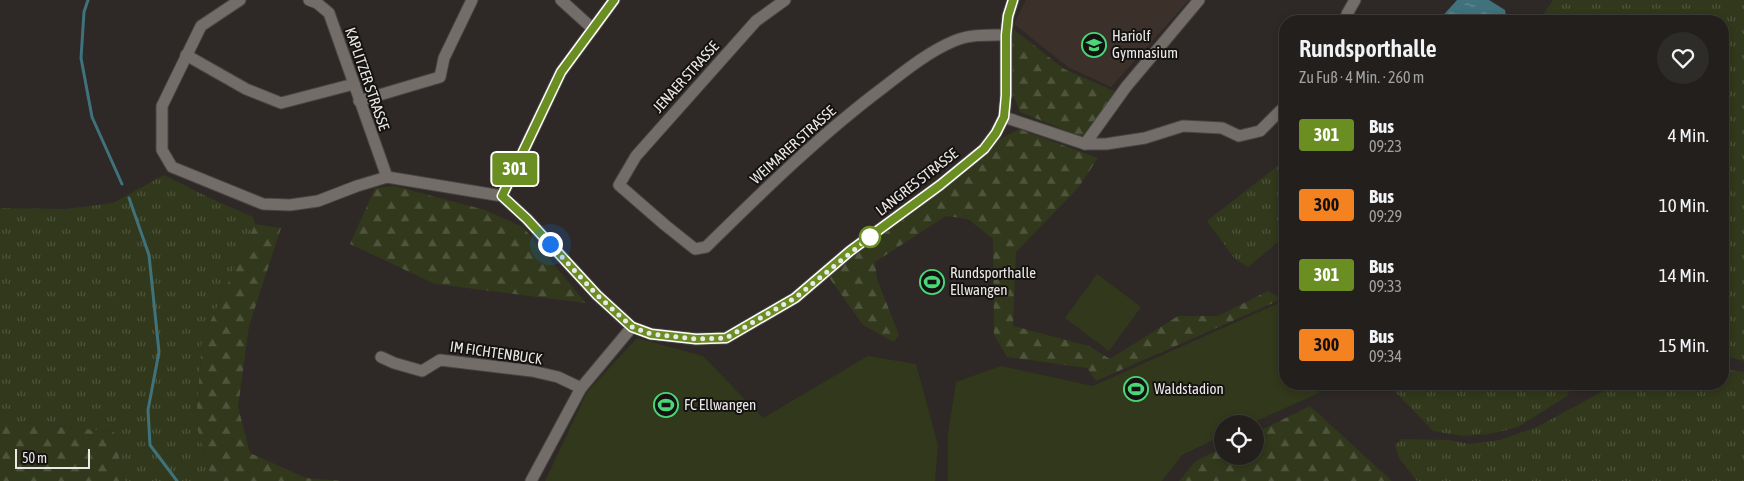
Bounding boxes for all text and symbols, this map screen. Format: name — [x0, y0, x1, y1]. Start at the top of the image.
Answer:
street label: KAPLITZER STRASSE — [342, 25, 393, 133]
place label: Hariolf Gymnasium — [1112, 27, 1178, 61]
school or university icon: Hariolf Gymnasium — [1081, 32, 1107, 58]
button: heart — [1657, 32, 1709, 84]
text: Rundsporthalle — [1299, 35, 1437, 62]
street label: JENAER STRASSE — [649, 37, 722, 116]
text: Zu Fuß · 4 Min. · 260 m — [1299, 68, 1424, 86]
street label: WEIMARER STRASSE — [747, 102, 839, 187]
text: Bus — [1369, 115, 1394, 137]
text: 301 — [1314, 124, 1339, 145]
text: 4 Min. — [1668, 124, 1709, 146]
text: 09:23 — [1369, 137, 1402, 155]
street label: LANGRES STRASSE — [872, 144, 961, 219]
line badge: 301 — [486, 153, 544, 185]
text: 301 — [502, 158, 528, 179]
text: Bus — [1369, 185, 1394, 207]
text: 300 — [1314, 194, 1339, 215]
text: 10 Min. — [1659, 194, 1709, 216]
text: 09:29 — [1369, 207, 1402, 225]
unlabelled marker — [859, 226, 881, 248]
your location — [538, 232, 563, 257]
text: Bus — [1369, 255, 1394, 277]
place label: Rundsporthalle Ellwangen — [950, 264, 1036, 298]
text: 301 — [1314, 264, 1339, 285]
text: 14 Min. — [1659, 264, 1709, 286]
sports icon: Rundsporthalle Ellwangen — [919, 269, 945, 295]
text: 09:33 — [1369, 277, 1402, 295]
text: Bus — [1369, 325, 1394, 347]
text: 300 — [1314, 334, 1339, 355]
text: 15 Min. — [1659, 334, 1709, 356]
street label: IM FICHTENBUCK — [449, 338, 544, 367]
text: 09:34 — [1369, 347, 1402, 365]
sports icon: Waldstadion — [1123, 376, 1149, 402]
place label: Waldstadion — [1154, 380, 1224, 397]
sports icon: FC Ellwangen — [653, 392, 679, 418]
place label: FC Ellwangen — [684, 396, 756, 413]
map controls — [1214, 415, 1264, 465]
button: locate — [1214, 415, 1264, 465]
scale bar — [15, 446, 90, 469]
text: 50 m — [22, 450, 47, 466]

